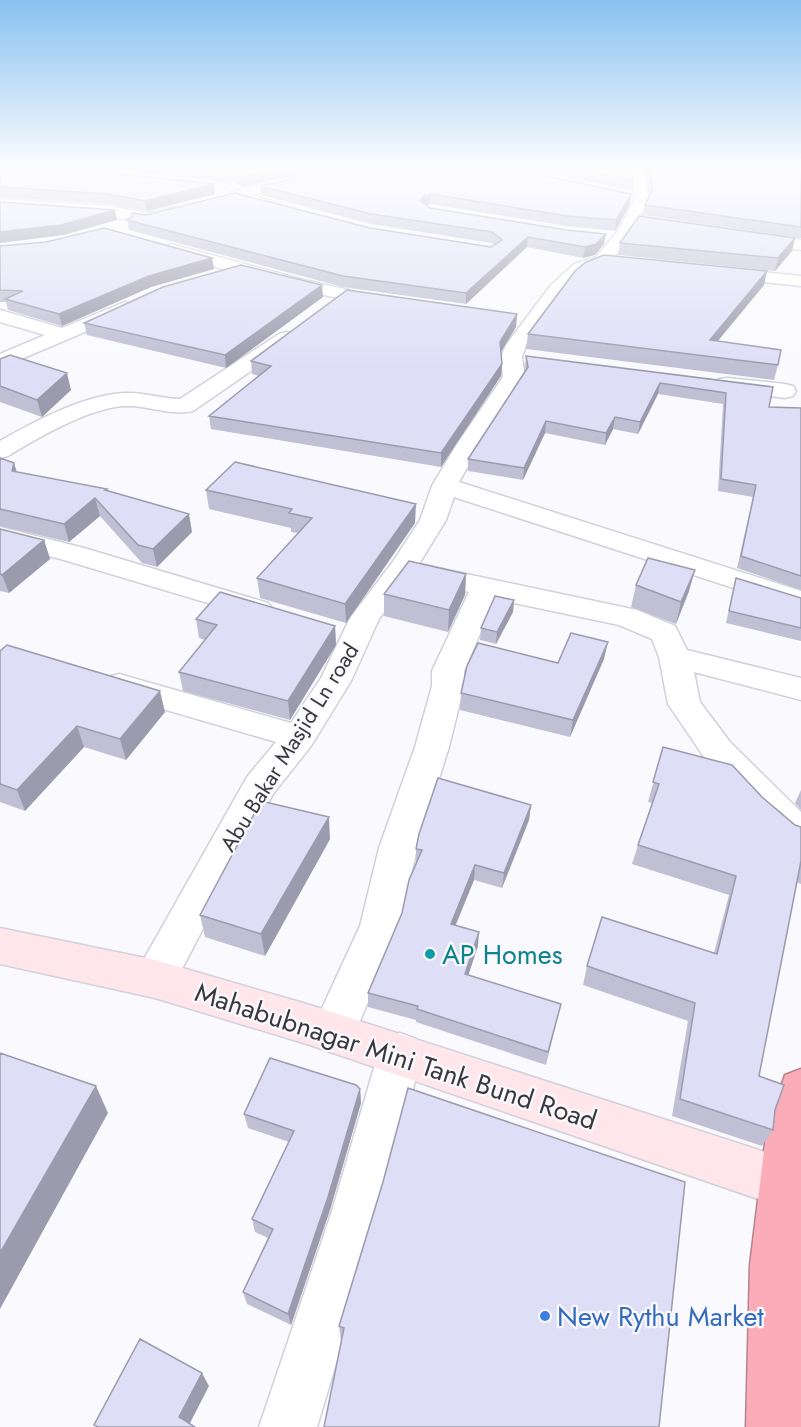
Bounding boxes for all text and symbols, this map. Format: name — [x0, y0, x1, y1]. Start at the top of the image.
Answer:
street label: Abu Bakar Masjid Ln road — [212, 637, 366, 857]
place label: AP Homes — [442, 935, 563, 974]
marker: AP Homes — [423, 947, 437, 961]
street label: Mahabubnagar Mini Tank Bund Road — [190, 973, 602, 1139]
place label: New Rythu Market — [557, 1297, 764, 1336]
marker: New Rythu Market — [538, 1309, 552, 1323]

